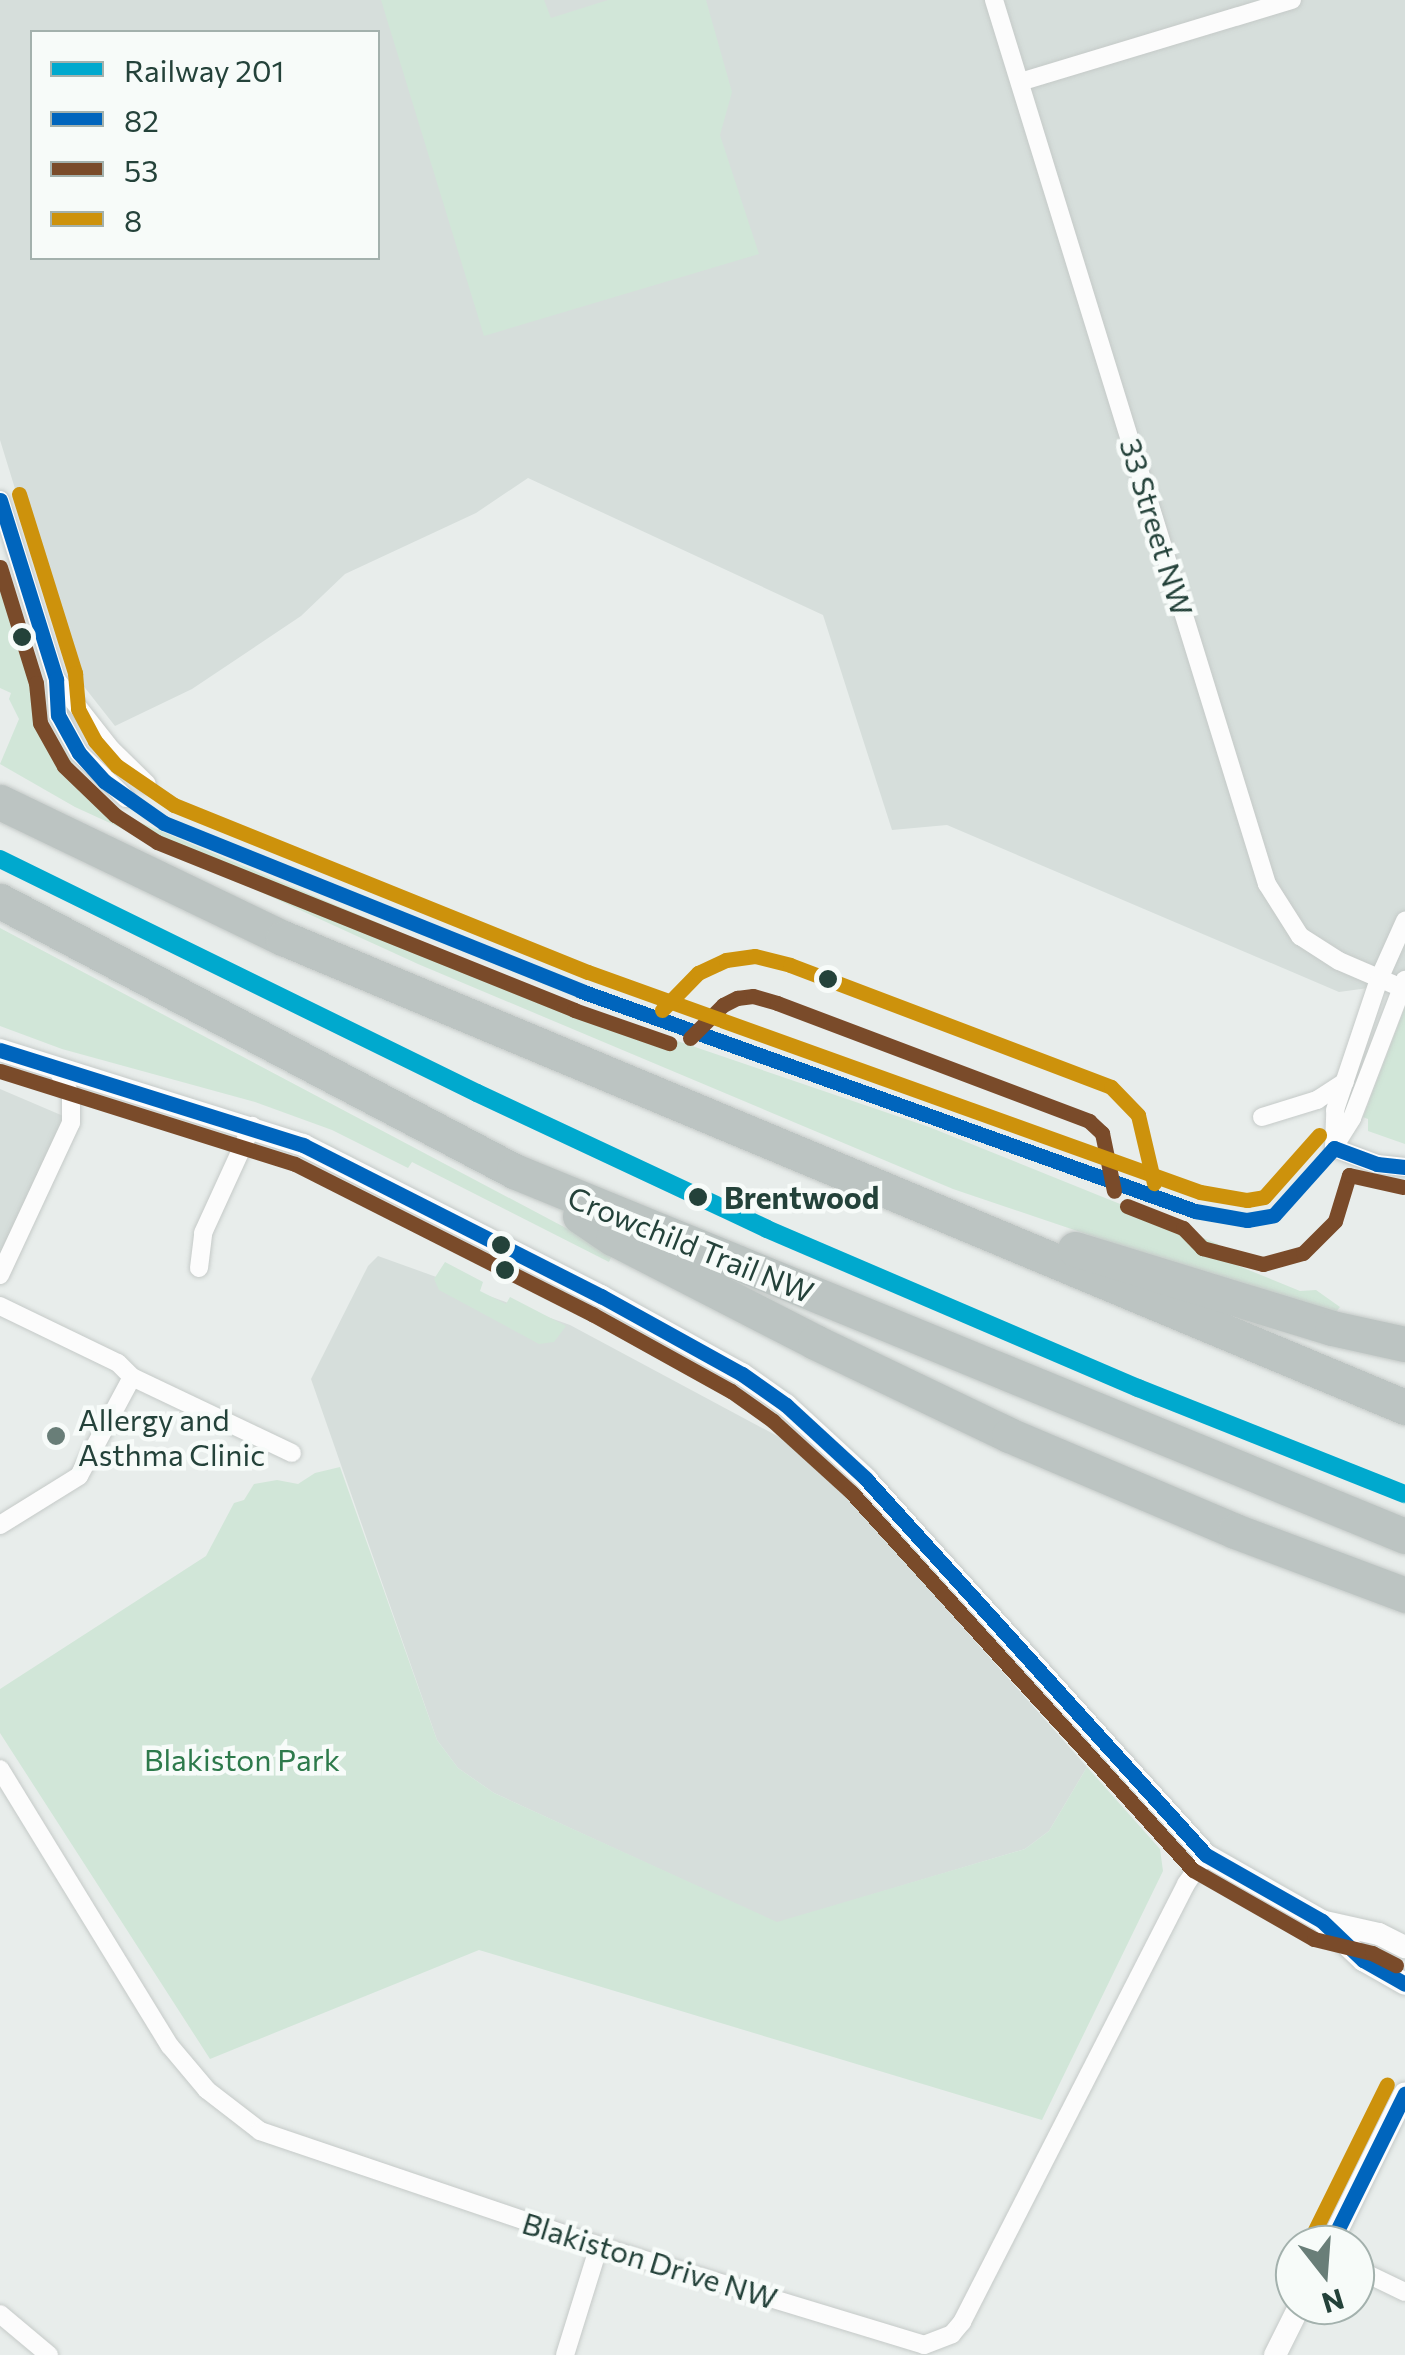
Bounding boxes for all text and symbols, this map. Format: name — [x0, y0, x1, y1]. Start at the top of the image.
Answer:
legend — [30, 30, 380, 260]
text: Railway 201 — [124, 51, 284, 88]
text: 82 — [124, 101, 159, 138]
text: 53 — [124, 151, 158, 188]
text: 8 — [124, 201, 142, 238]
street label: 33 Street NW — [1113, 434, 1201, 620]
unlabelled marker — [12, 627, 32, 647]
unlabelled marker — [818, 969, 838, 989]
street label: Crowchild Trail NW — [563, 1178, 819, 1310]
place label: Brentwood — [724, 1179, 879, 1215]
marker: Brentwood — [681, 1180, 715, 1214]
unlabelled marker — [491, 1235, 511, 1255]
unlabelled marker — [495, 1260, 515, 1280]
place label: Allergy and Asthma Clinic — [78, 1401, 265, 1472]
marker: Allergy and Asthma Clinic — [43, 1423, 69, 1449]
park label: Blakiston Park — [144, 1741, 340, 1777]
street label: Blakiston Drive NW — [518, 2204, 782, 2316]
north arrow — [1275, 2225, 1375, 2325]
text: N — [1318, 2282, 1348, 2321]

